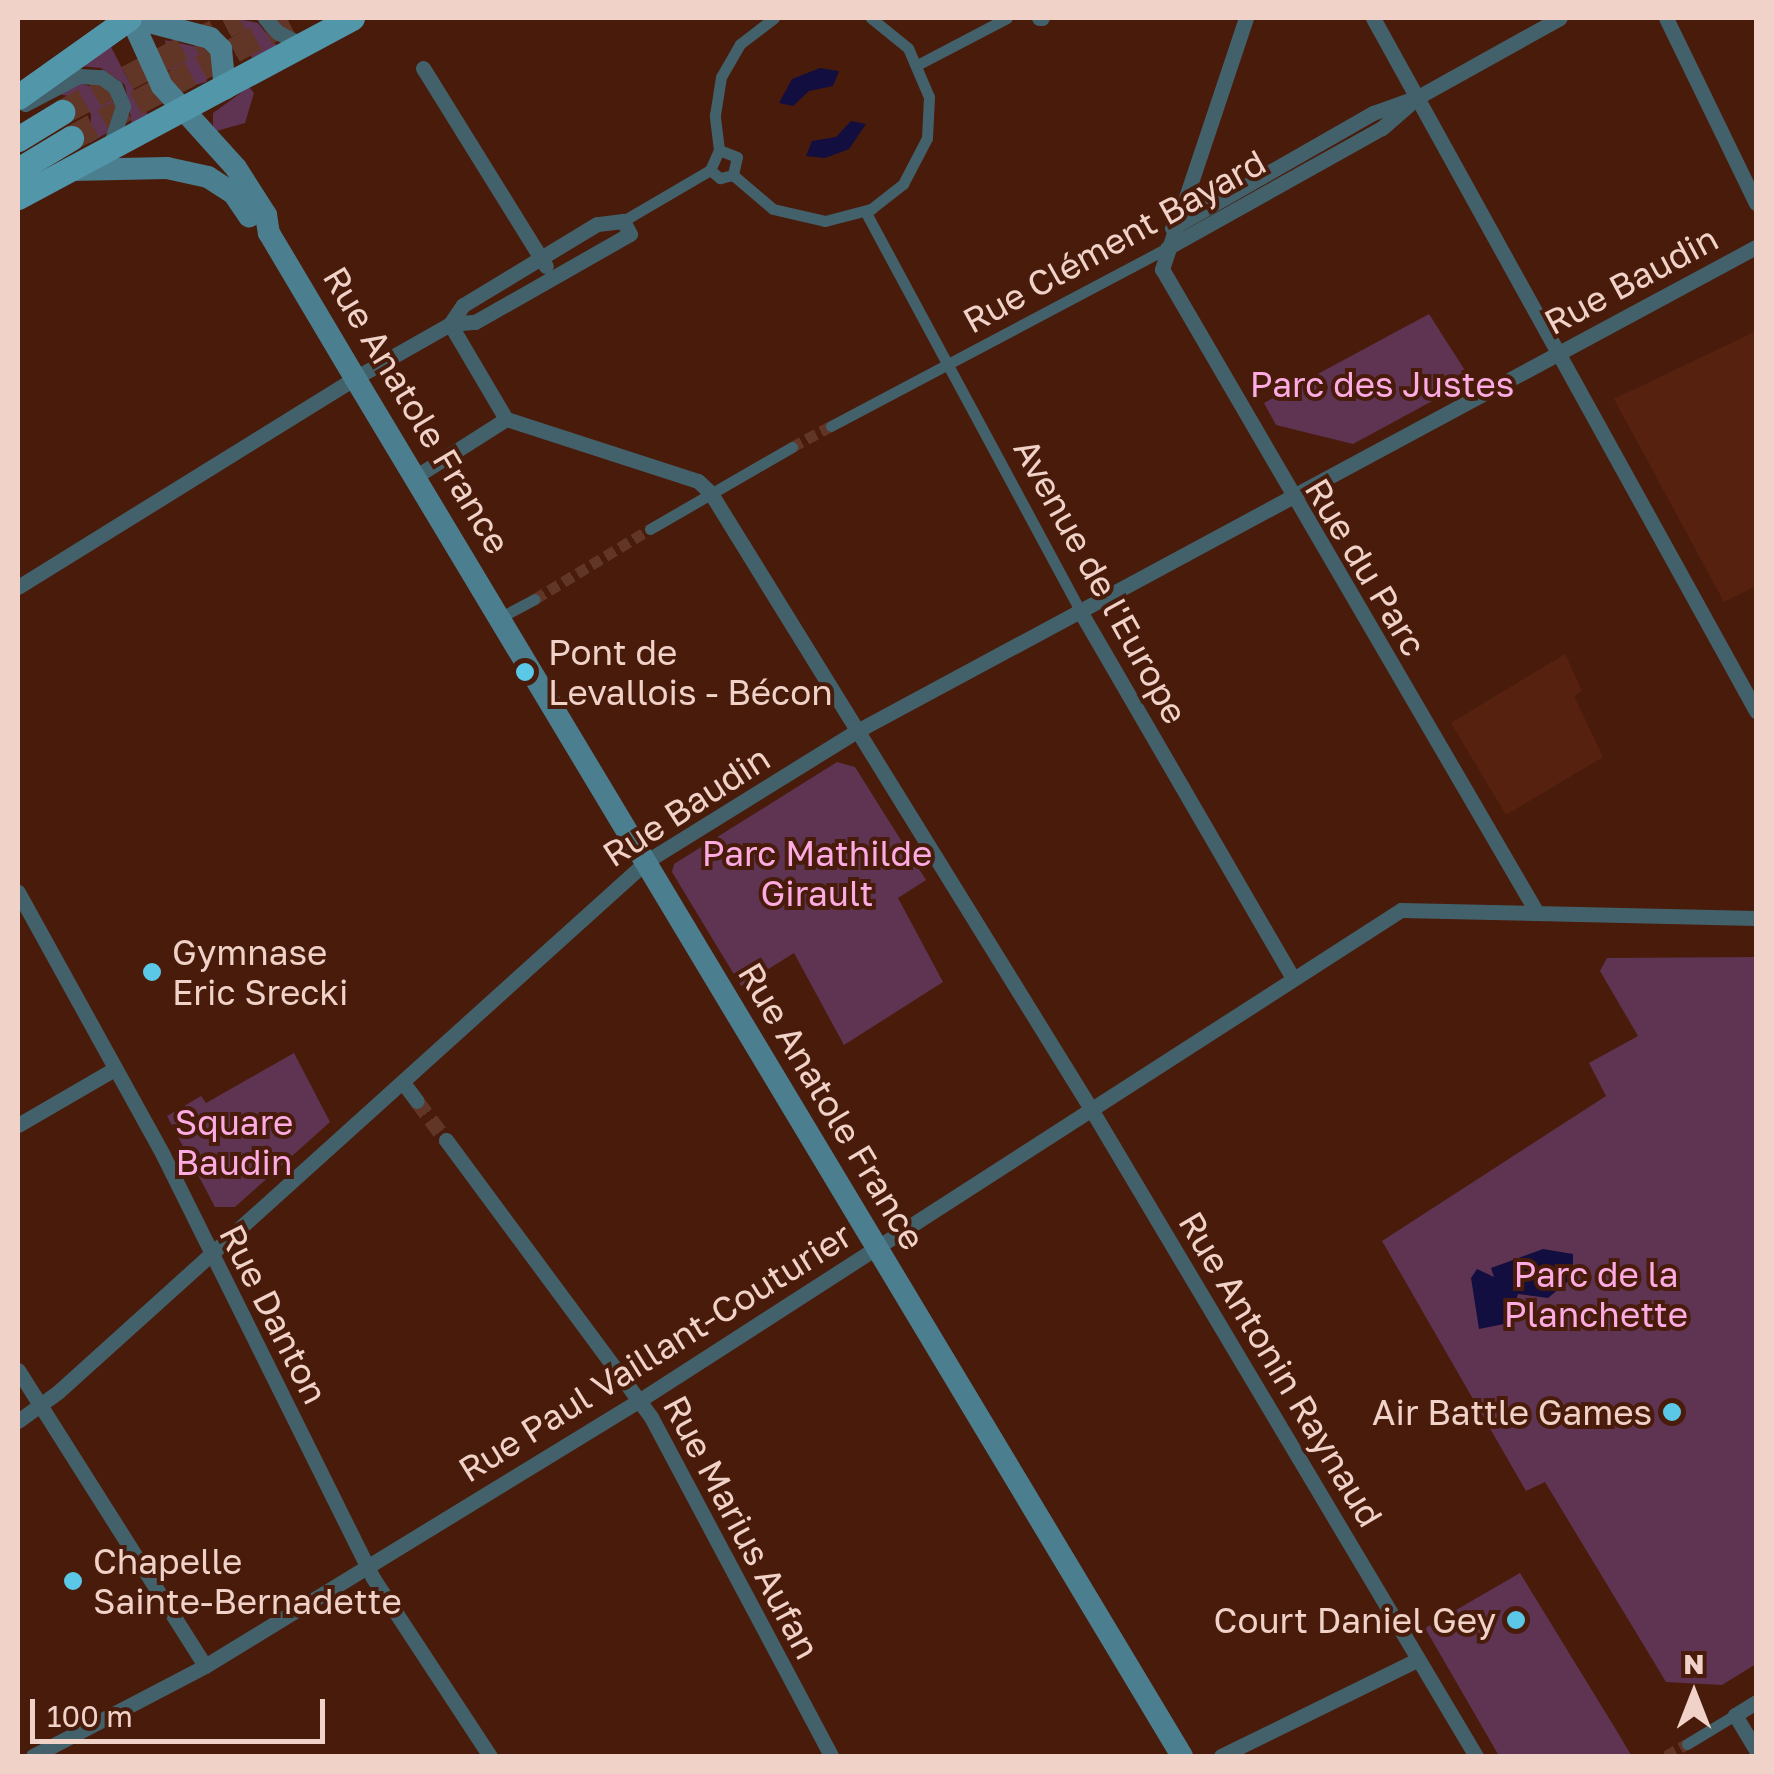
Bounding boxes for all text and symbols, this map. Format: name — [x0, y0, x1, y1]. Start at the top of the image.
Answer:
street label: Rue Clément Bayard — [956, 140, 1272, 342]
street label: Rue Baudin — [1537, 217, 1725, 343]
street label: Rue Anatole France — [315, 259, 519, 561]
park label: Parc des Justes — [1250, 363, 1514, 405]
street label: Avenue de l'Europe — [1005, 431, 1197, 731]
street label: Rue du Parc — [1297, 471, 1435, 663]
place label: Pont de Levallois - Bécon — [548, 631, 833, 713]
marker: Pont de Levallois - Bécon — [512, 659, 538, 685]
street label: Rue Baudin — [595, 737, 777, 875]
park label: Parc Mathilde Girault — [702, 832, 932, 914]
place label: Gymnase Eric Srecki — [172, 931, 348, 1013]
street label: Rue Anatole France — [730, 955, 934, 1257]
marker: Gymnase Eric Srecki — [141, 961, 163, 983]
park label: Square Baudin — [175, 1101, 293, 1183]
street label: Rue Antonin Raynaud — [1170, 1204, 1392, 1534]
street label: Rue Paul Vaillant-Couturier — [451, 1214, 859, 1490]
street label: Rue Danton — [211, 1217, 337, 1411]
park label: Parc de la Planchette — [1504, 1253, 1688, 1335]
street label: Rue Marius Aufan — [655, 1388, 829, 1666]
place label: Air Battle Games — [1372, 1391, 1652, 1433]
marker: Air Battle Games — [1661, 1401, 1683, 1423]
place label: Chapelle Sainte-Bernadette — [93, 1540, 402, 1622]
marker: Chapelle Sainte-Bernadette — [62, 1570, 84, 1592]
place label: Court Daniel Gey — [1214, 1599, 1496, 1641]
marker: Court Daniel Gey — [1505, 1609, 1527, 1631]
north arrow — [1644, 1644, 1744, 1744]
text: N — [1683, 1647, 1705, 1680]
scale bar — [35, 1679, 330, 1741]
text: 100 m — [47, 1698, 133, 1734]

